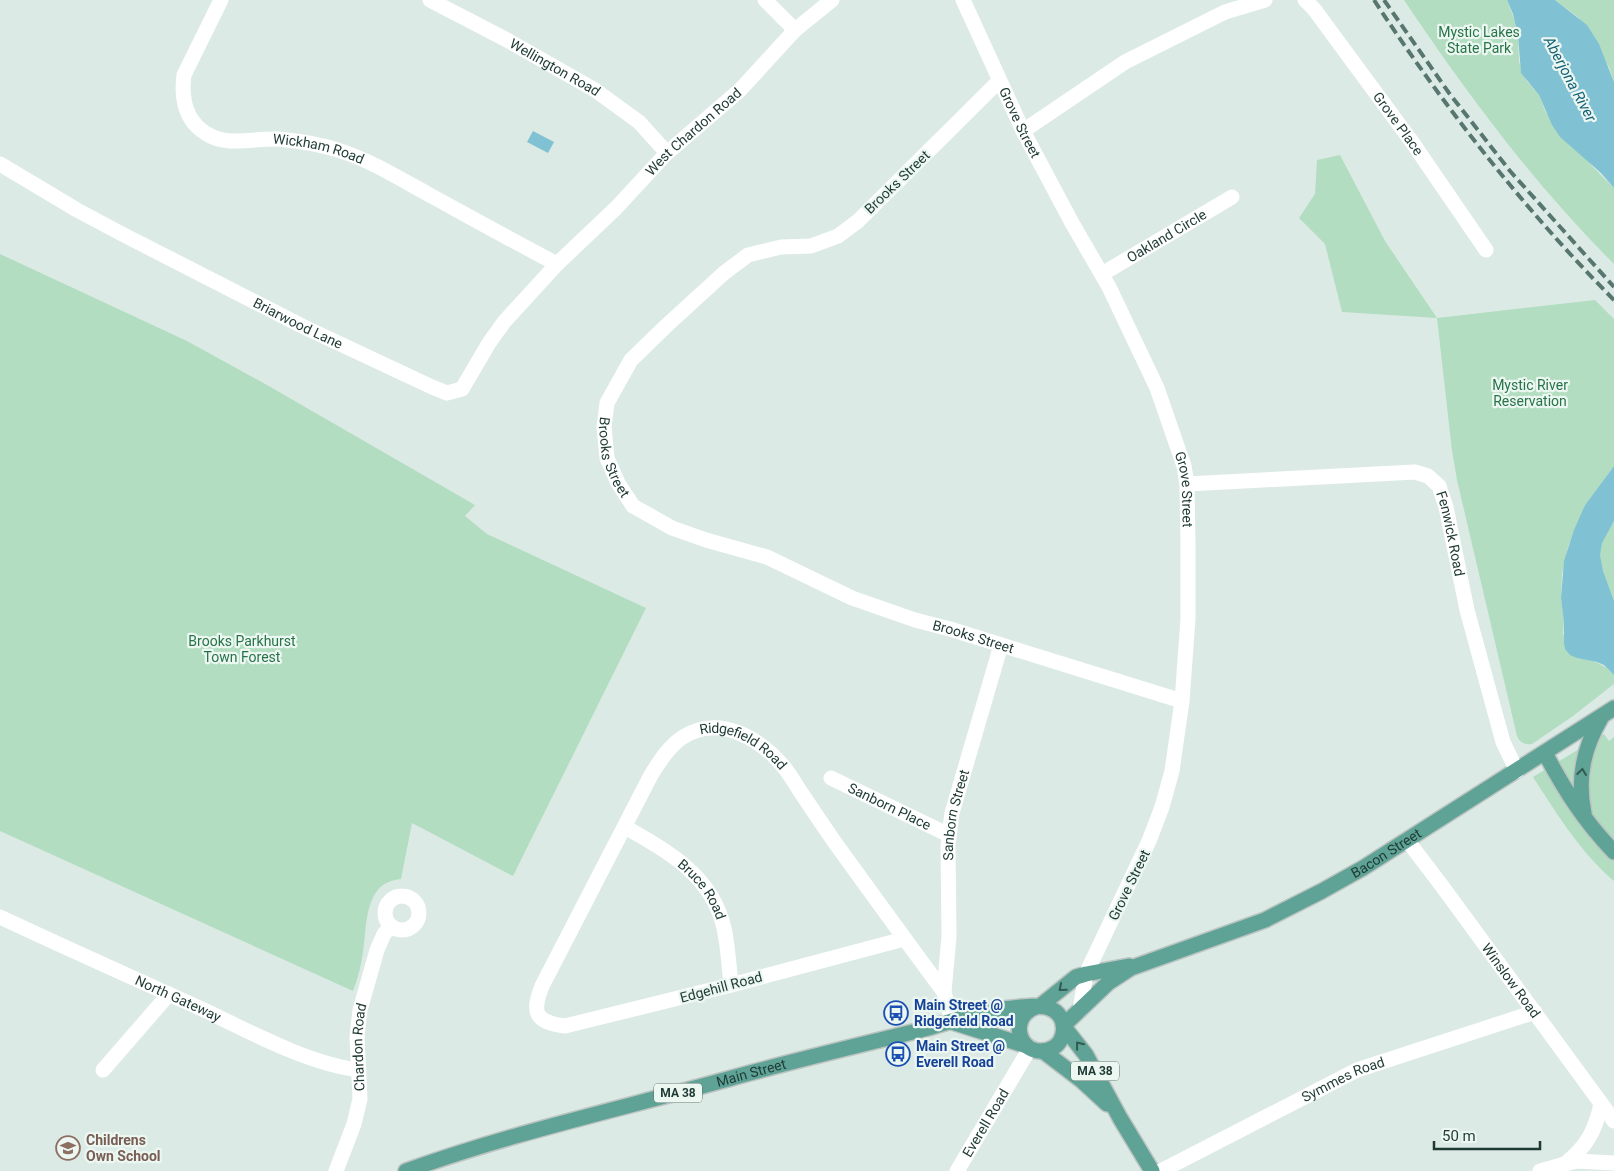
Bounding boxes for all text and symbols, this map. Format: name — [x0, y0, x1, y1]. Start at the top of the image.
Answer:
park label: Mystic Lakes State Park — [1438, 24, 1520, 56]
water label: Aberjona River — [1540, 32, 1600, 126]
street label: Wellington Road — [507, 35, 603, 99]
street label: West Chardon Road — [642, 85, 745, 179]
street label: Grove Street — [996, 85, 1044, 161]
street label: Grove Place — [1370, 89, 1427, 158]
street label: Wickham Road — [272, 131, 367, 167]
street label: Brooks Street — [861, 147, 933, 217]
street label: Oakland Circle — [1124, 206, 1209, 266]
street label: Briarwood Lane — [251, 294, 345, 352]
park label: Mystic River Reservation — [1492, 377, 1568, 409]
street label: Brooks Street — [596, 416, 633, 501]
street label: Grove Street — [1172, 449, 1196, 528]
street label: Fenwick Road — [1433, 489, 1468, 578]
street label: Brooks Street — [931, 617, 1016, 656]
park label: Brooks Parkhurst Town Forest — [188, 633, 296, 665]
street label: Ridgefield Road — [698, 720, 790, 773]
street label: Sanborn Street — [940, 767, 972, 861]
one-way arrow — [1576, 767, 1587, 775]
street label: Sanborn Place — [845, 779, 934, 833]
street label: Bacon Street — [1348, 825, 1424, 881]
street label: Grove Street — [1105, 847, 1153, 923]
street label: Bruce Road — [675, 856, 729, 921]
street label: Winslow Road — [1479, 940, 1544, 1021]
street label: Edgehill Road — [678, 968, 764, 1006]
street label: North Gateway — [133, 972, 224, 1025]
one-way arrow — [1058, 982, 1067, 991]
place label: Main Street @ Ridgefield Road — [914, 997, 1014, 1029]
bus stop icon: Main Street @ Ridgefield Road — [883, 1000, 909, 1026]
street label: Chardon Road — [349, 1001, 370, 1092]
place label: Main Street @ Everell Road — [916, 1038, 1005, 1070]
bus stop icon: Main Street @ Everell Road — [885, 1041, 911, 1067]
one-way arrow — [1076, 1041, 1085, 1051]
street label: Symmes Road — [1299, 1054, 1386, 1105]
street label: Main Street — [715, 1056, 788, 1090]
road number: MA 38 — [1071, 1062, 1119, 1080]
road number: MA 38 — [654, 1084, 702, 1102]
street label: Everell Road — [959, 1086, 1012, 1160]
scale bar — [1434, 1118, 1540, 1150]
text: 50 m — [1442, 1127, 1476, 1145]
place label: Childrens Own School — [86, 1132, 161, 1164]
school or university icon: Childrens Own School — [55, 1135, 81, 1161]

